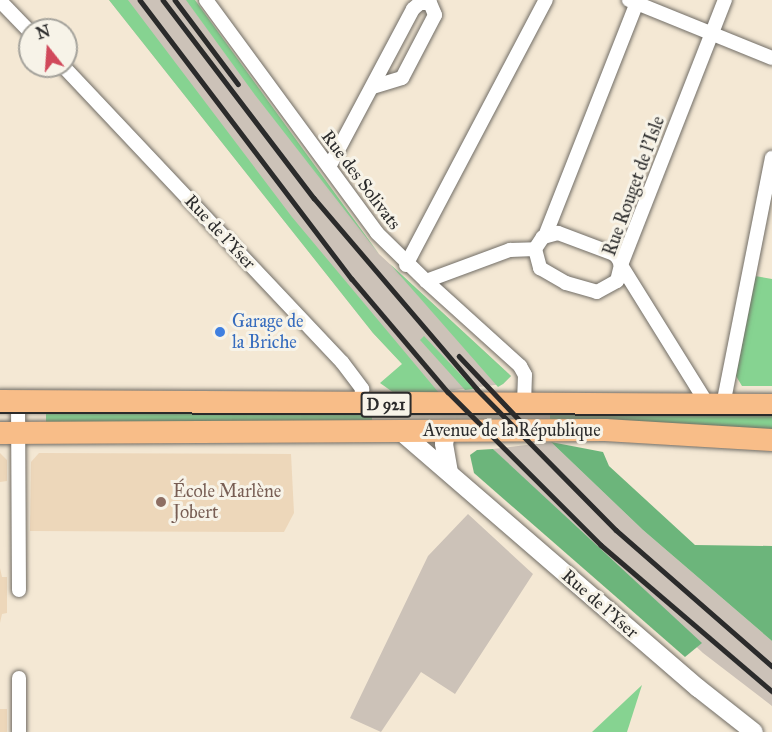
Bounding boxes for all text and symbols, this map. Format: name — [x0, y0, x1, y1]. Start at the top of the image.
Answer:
north arrow — [18, 18, 78, 78]
text: N — [34, 21, 52, 43]
street label: Rue Rouget de l'Isle — [599, 113, 669, 259]
street label: Rue des Solivats — [317, 126, 405, 234]
street label: Rue de l'Yser — [180, 190, 260, 274]
place label: Garage de la Briche — [232, 311, 303, 354]
marker: Garage de la Briche — [213, 325, 227, 339]
road number: D 921 — [360, 392, 412, 418]
street label: Avenue de la République — [423, 419, 601, 441]
place label: École Marlène Jobert — [173, 481, 281, 524]
marker: École Marlène Jobert — [154, 495, 168, 509]
street label: Rue de l'Yser — [557, 565, 643, 643]

